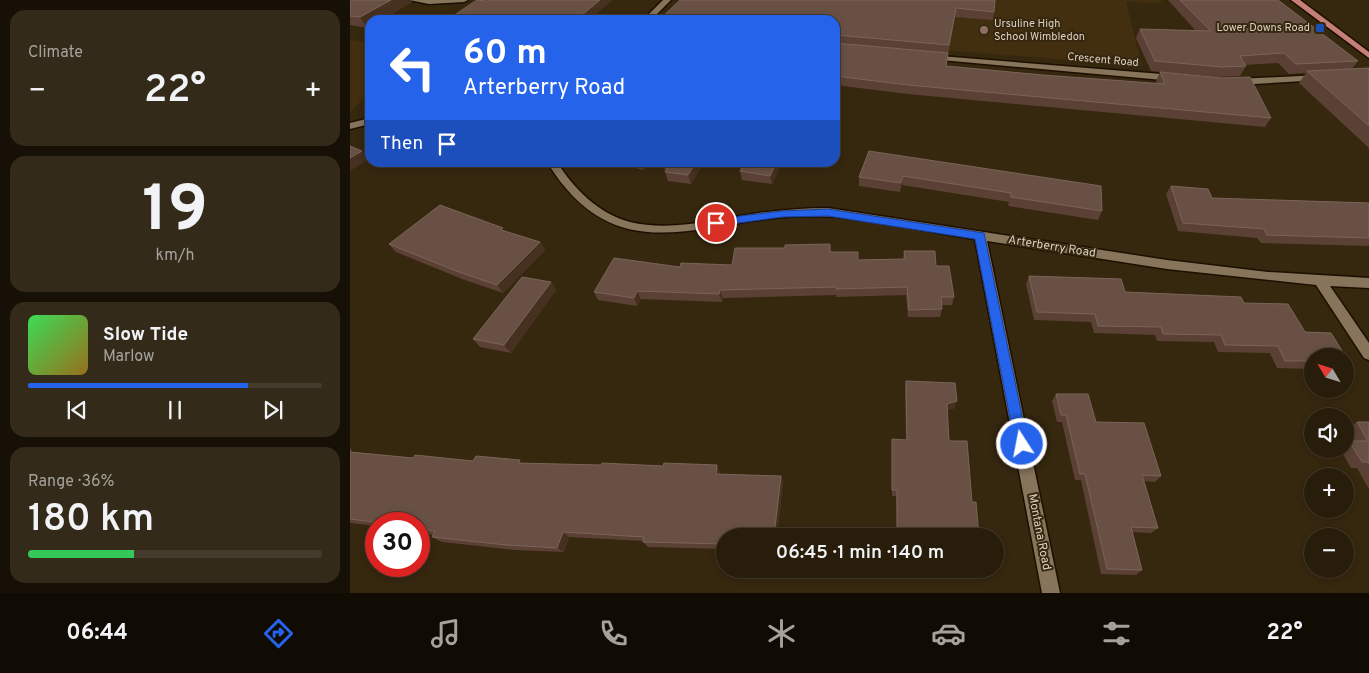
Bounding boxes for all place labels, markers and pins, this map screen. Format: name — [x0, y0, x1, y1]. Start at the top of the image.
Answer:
place label: Ursuline High School Wimbledon — [994, 17, 1085, 44]
place label: Lower Downs Road — [1216, 21, 1310, 35]
marker: Lower Downs Road — [1314, 22, 1326, 34]
marker: Ursuline High School Wimbledon — [978, 24, 990, 36]
pin — [695, 202, 737, 244]

